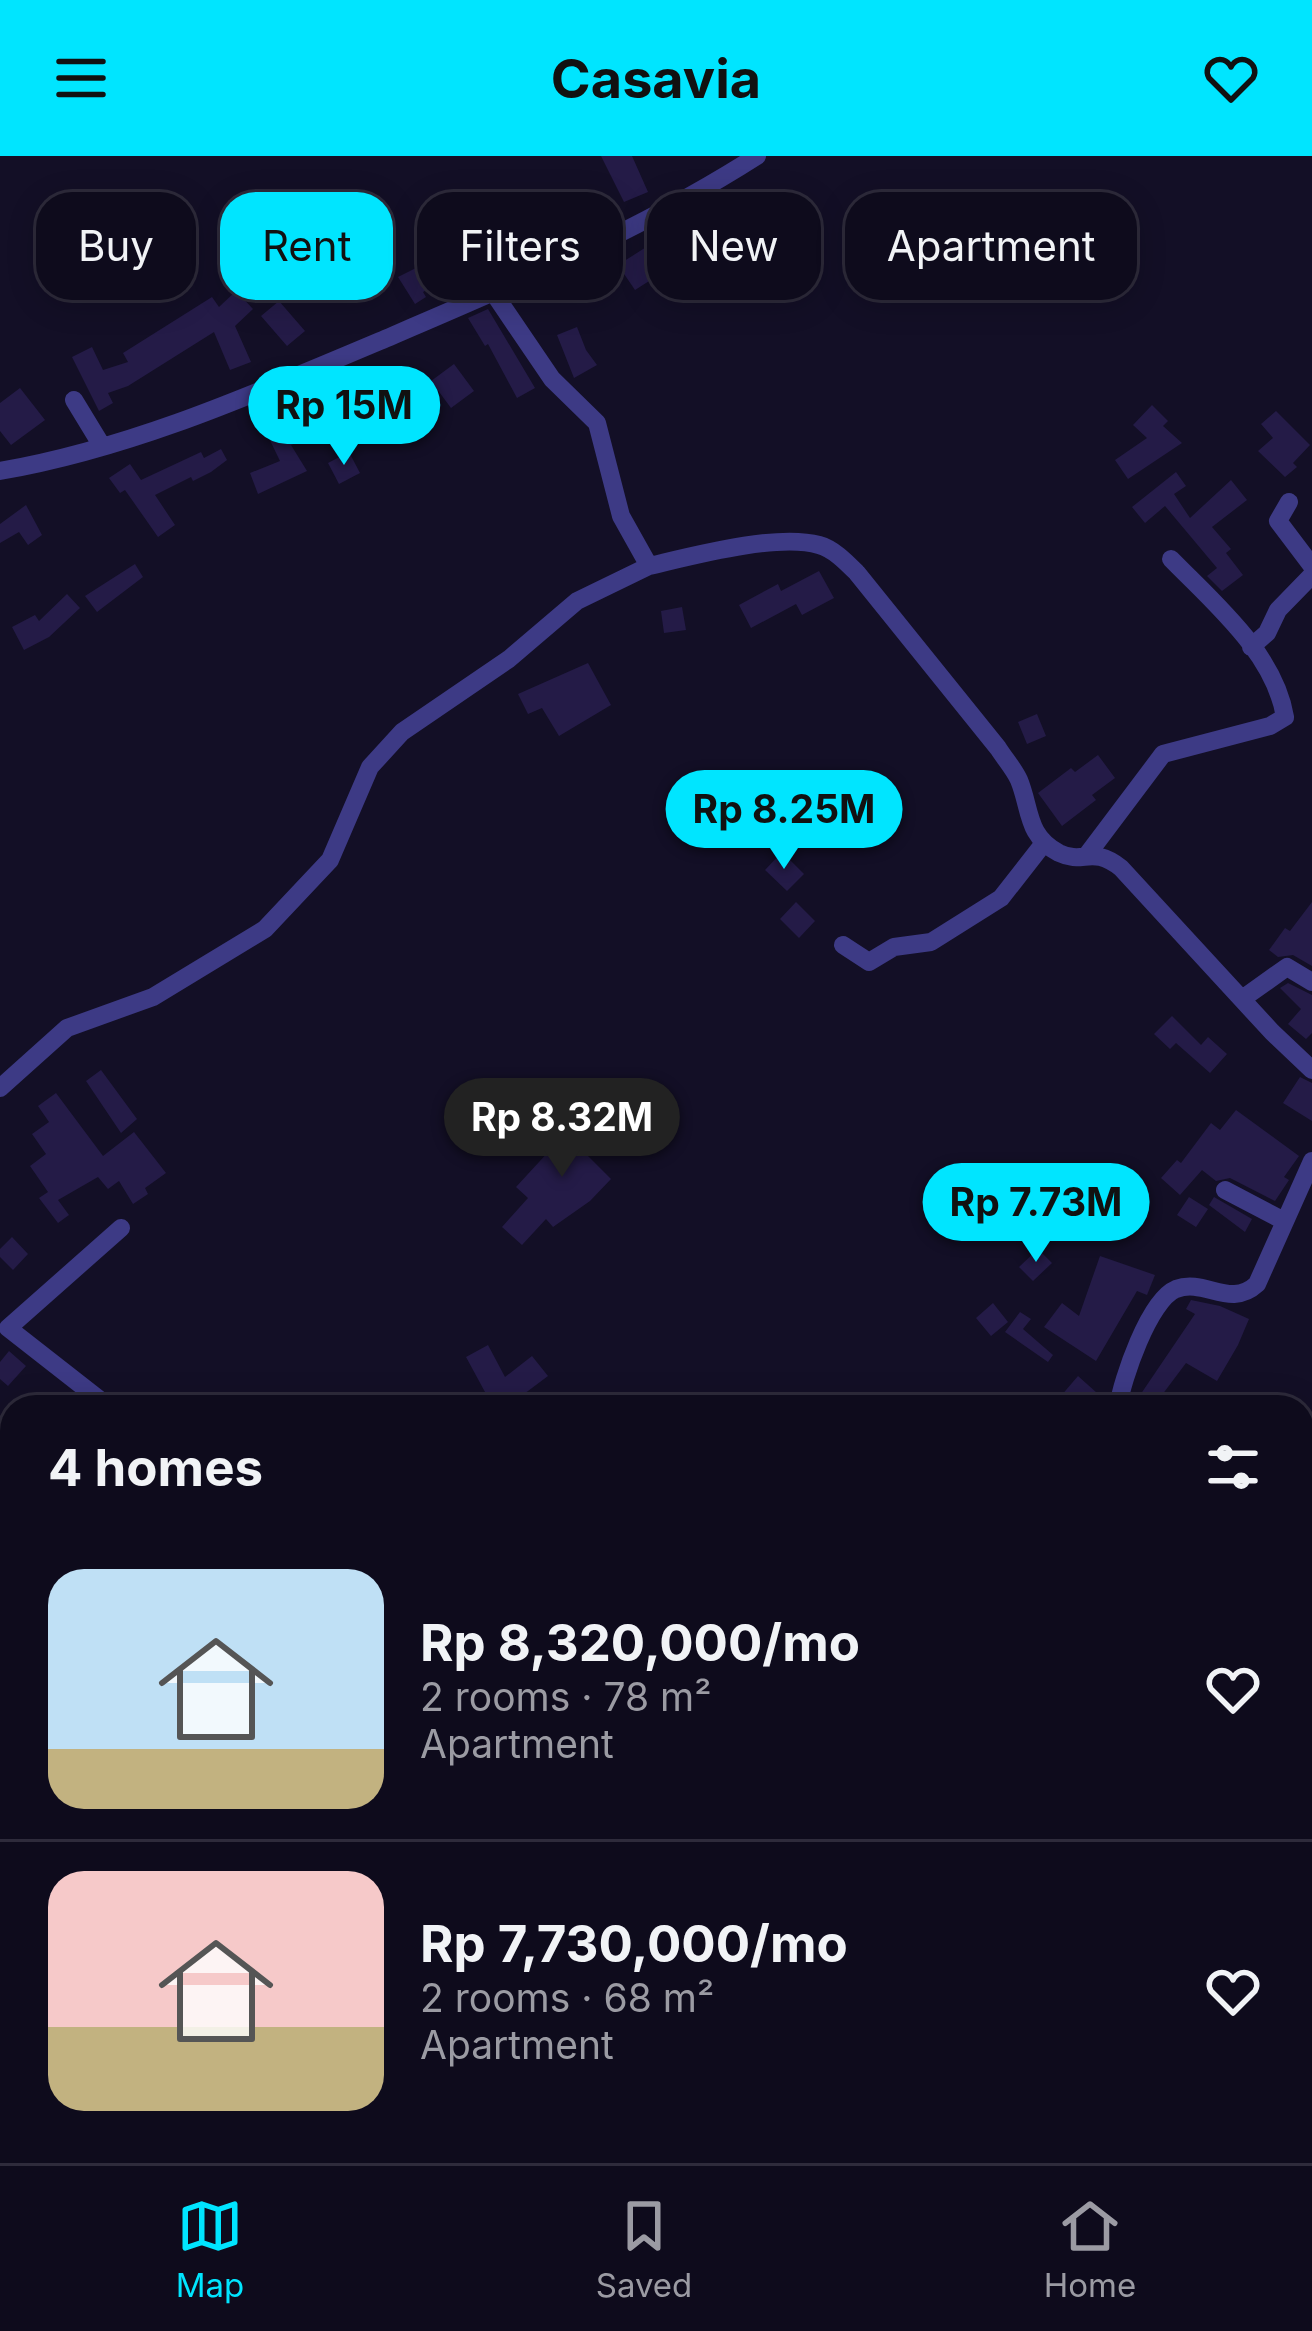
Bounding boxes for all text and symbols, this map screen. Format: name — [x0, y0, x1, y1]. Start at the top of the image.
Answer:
icon: menu — [48, 45, 114, 111]
icon: heart — [1198, 45, 1264, 111]
text: Casavia — [551, 46, 761, 111]
chip: Buy — [36, 192, 196, 300]
chip: Rent — [220, 192, 393, 300]
chip: Filters — [417, 192, 623, 300]
chip: New — [647, 192, 821, 300]
chip: Apartment — [845, 192, 1137, 300]
pin: Rp 15M — [246, 366, 442, 468]
text: Rp 15M — [275, 381, 413, 428]
pin: Rp 8.25M — [660, 770, 908, 872]
text: Rp 8.25M — [693, 785, 875, 832]
pin: Rp 8.32M — [438, 1078, 686, 1180]
text: Rp 8.32M — [471, 1093, 653, 1140]
pin: Rp 7.73M — [912, 1163, 1160, 1265]
text: Rp 7.73M — [950, 1178, 1122, 1225]
icon: filters — [1200, 1434, 1266, 1500]
text: 4 homes — [48, 1437, 263, 1498]
text: Rp 8,320,000/mo — [420, 1612, 860, 1673]
icon: home — [144, 1617, 288, 1761]
icon: heart — [1200, 1656, 1266, 1722]
text: 2 rooms · 78 m² — [420, 1673, 712, 1720]
text: Apartment — [420, 1720, 614, 1767]
text: Rp 7,730,000/mo — [420, 1913, 848, 1974]
icon: home — [144, 1919, 288, 2063]
icon: heart — [1200, 1958, 1266, 2024]
text: 2 rooms · 68 m² — [420, 1974, 714, 2021]
text: Apartment — [420, 2021, 614, 2068]
tab: Map — [176, 2193, 244, 2305]
tab: Saved — [596, 2193, 692, 2305]
tab: Home — [1044, 2193, 1136, 2305]

